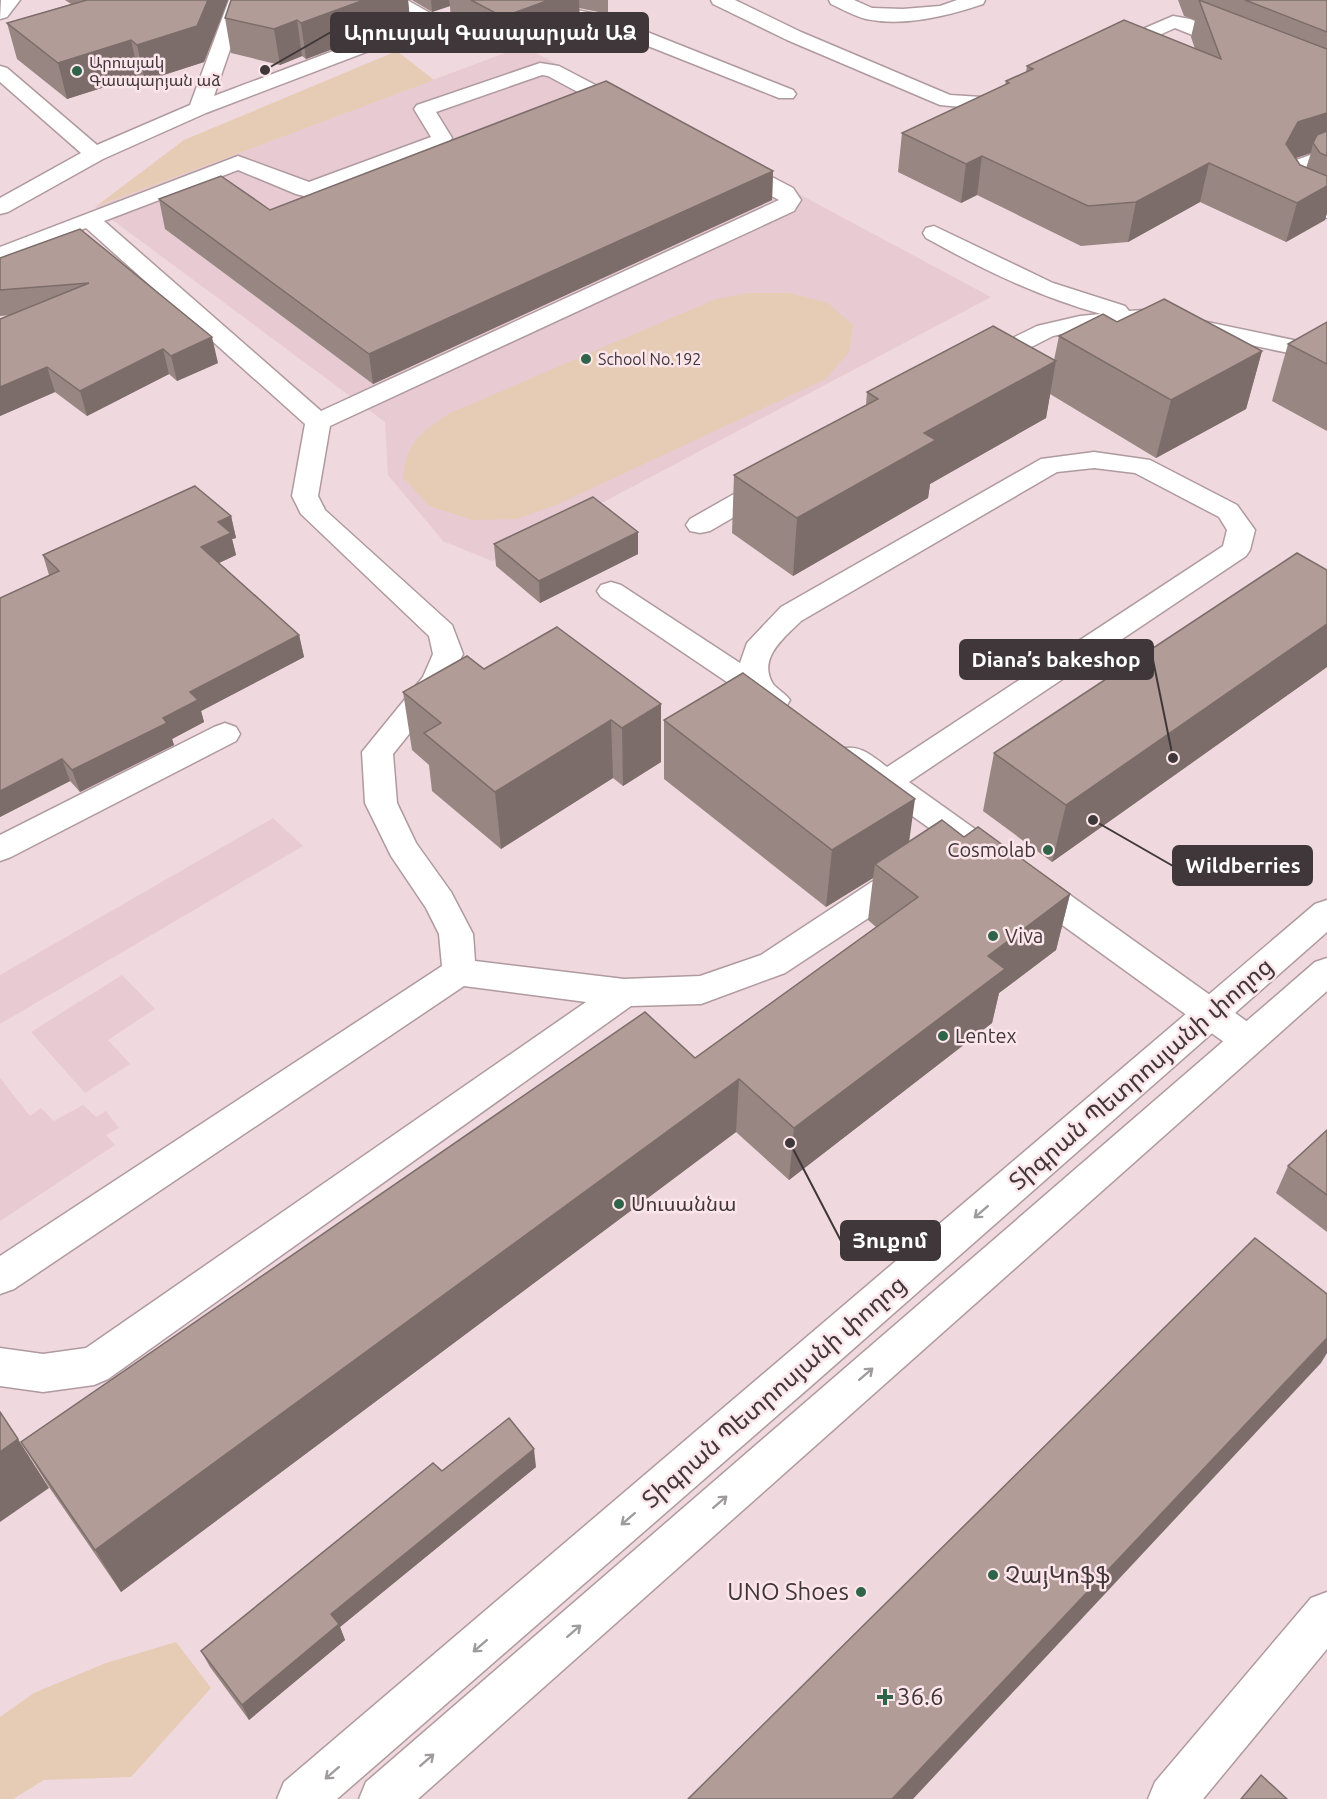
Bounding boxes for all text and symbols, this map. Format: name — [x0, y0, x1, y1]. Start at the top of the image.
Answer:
callout: Արուսյակ Գասպարյան ԱՁ — [331, 13, 648, 52]
text: Արուսյակ Գասպարյան ԱՁ — [343, 20, 637, 45]
place label: Արուսյակ Գասպարյան աձ — [89, 53, 221, 90]
marker: Արուսյակ Գասպարյան աձ — [70, 64, 84, 78]
place label: School No.192 — [598, 350, 701, 368]
marker: School No.192 — [579, 352, 593, 366]
callout: Diana’s bakeshop — [960, 640, 1153, 679]
text: Diana’s bakeshop — [971, 647, 1141, 671]
place label: Cosmolab — [947, 838, 1036, 861]
marker: Cosmolab — [1041, 843, 1055, 857]
callout: Wildberries — [1173, 846, 1312, 885]
text: Wildberries — [1185, 853, 1301, 877]
place label: Viva — [1005, 924, 1043, 947]
marker: Viva — [986, 929, 1000, 943]
street label: Տիգրան Պետրոսյանի փողոց — [1003, 952, 1279, 1196]
place label: Lentex — [955, 1024, 1017, 1047]
marker: Lentex — [936, 1029, 950, 1043]
place label: Սուսաննա — [631, 1192, 736, 1215]
marker: Սուսաննա — [612, 1197, 626, 1211]
one-way arrow — [974, 1205, 989, 1219]
callout: Յուքոմ — [841, 1221, 940, 1260]
text: Յուքոմ — [852, 1228, 928, 1253]
street label: Տիգրան Պետրոսյանի փողոց — [636, 1270, 912, 1514]
one-way arrow — [858, 1367, 873, 1381]
one-way arrow — [712, 1496, 728, 1509]
one-way arrow — [621, 1512, 636, 1526]
place label: ՉայԿոֆֆ — [1005, 1561, 1111, 1589]
marker: ՉայԿոֆֆ — [986, 1568, 1000, 1582]
place label: UNO Shoes — [727, 1578, 849, 1605]
marker: UNO Shoes — [854, 1585, 868, 1599]
one-way arrow — [566, 1624, 581, 1638]
one-way arrow — [473, 1639, 488, 1653]
place label: 36.6 — [897, 1683, 944, 1710]
marker: 36.6 — [878, 1690, 892, 1704]
one-way arrow — [419, 1753, 434, 1767]
one-way arrow — [325, 1766, 340, 1780]

